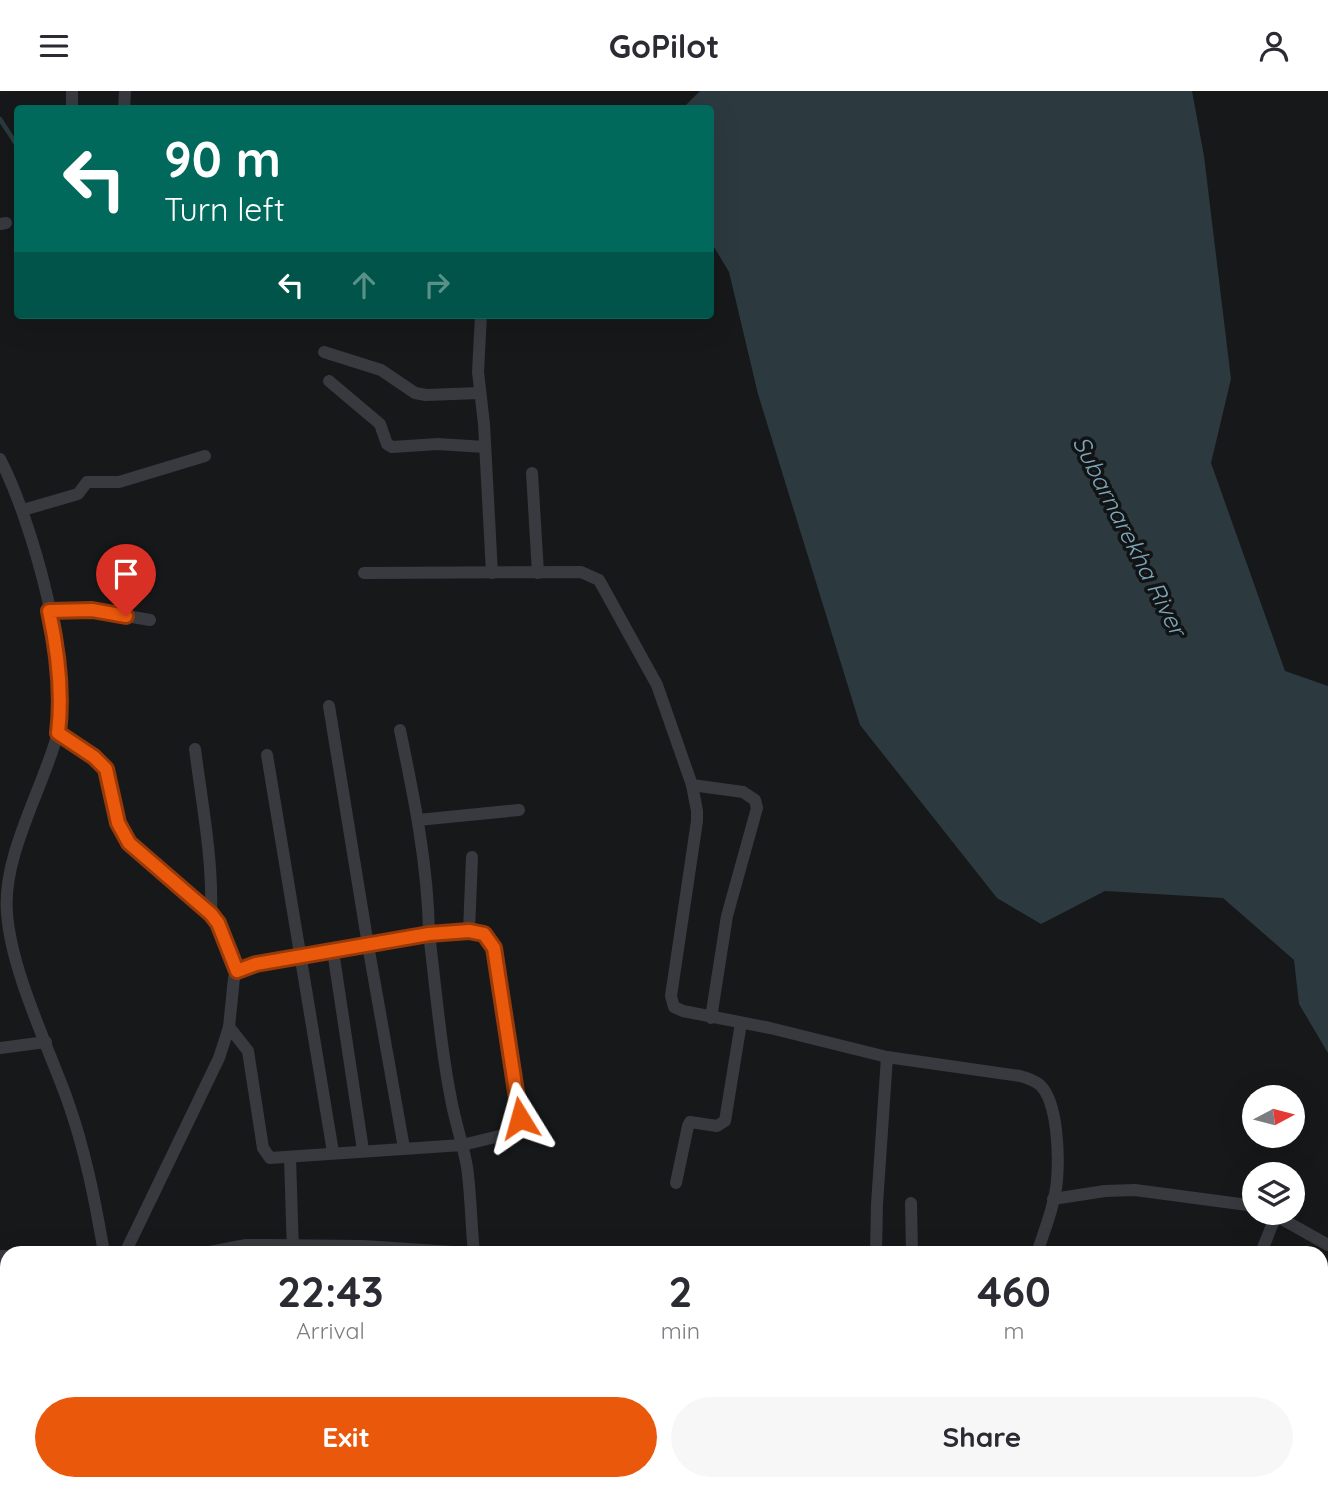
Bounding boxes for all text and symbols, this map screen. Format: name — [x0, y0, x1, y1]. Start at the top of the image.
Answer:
text: GoPilot — [609, 26, 719, 66]
icon: menu — [35, 27, 73, 65]
icon: person — [1255, 27, 1293, 65]
text: 90 m — [164, 128, 281, 189]
icon: left — [49, 133, 140, 224]
text: Turn left — [164, 189, 285, 229]
icon: left — [272, 266, 310, 304]
icon: ahead — [345, 266, 383, 304]
icon: right — [418, 266, 456, 304]
water label: Subarnarekha River — [1067, 431, 1194, 643]
pin — [96, 544, 156, 616]
icon: arrive — [107, 555, 145, 593]
position arrow — [483, 1081, 557, 1155]
north arrow — [1242, 1085, 1306, 1148]
map controls — [1242, 1085, 1305, 1225]
button: layers — [1242, 1162, 1305, 1225]
text: 22:43 — [277, 1265, 384, 1318]
text: 2 — [668, 1265, 692, 1318]
text: 460 — [977, 1265, 1051, 1318]
text: Arrival — [296, 1316, 365, 1345]
text: min — [661, 1316, 700, 1345]
text: m — [1004, 1316, 1024, 1345]
button: Exit — [35, 1397, 657, 1477]
button: Share — [671, 1397, 1293, 1477]

